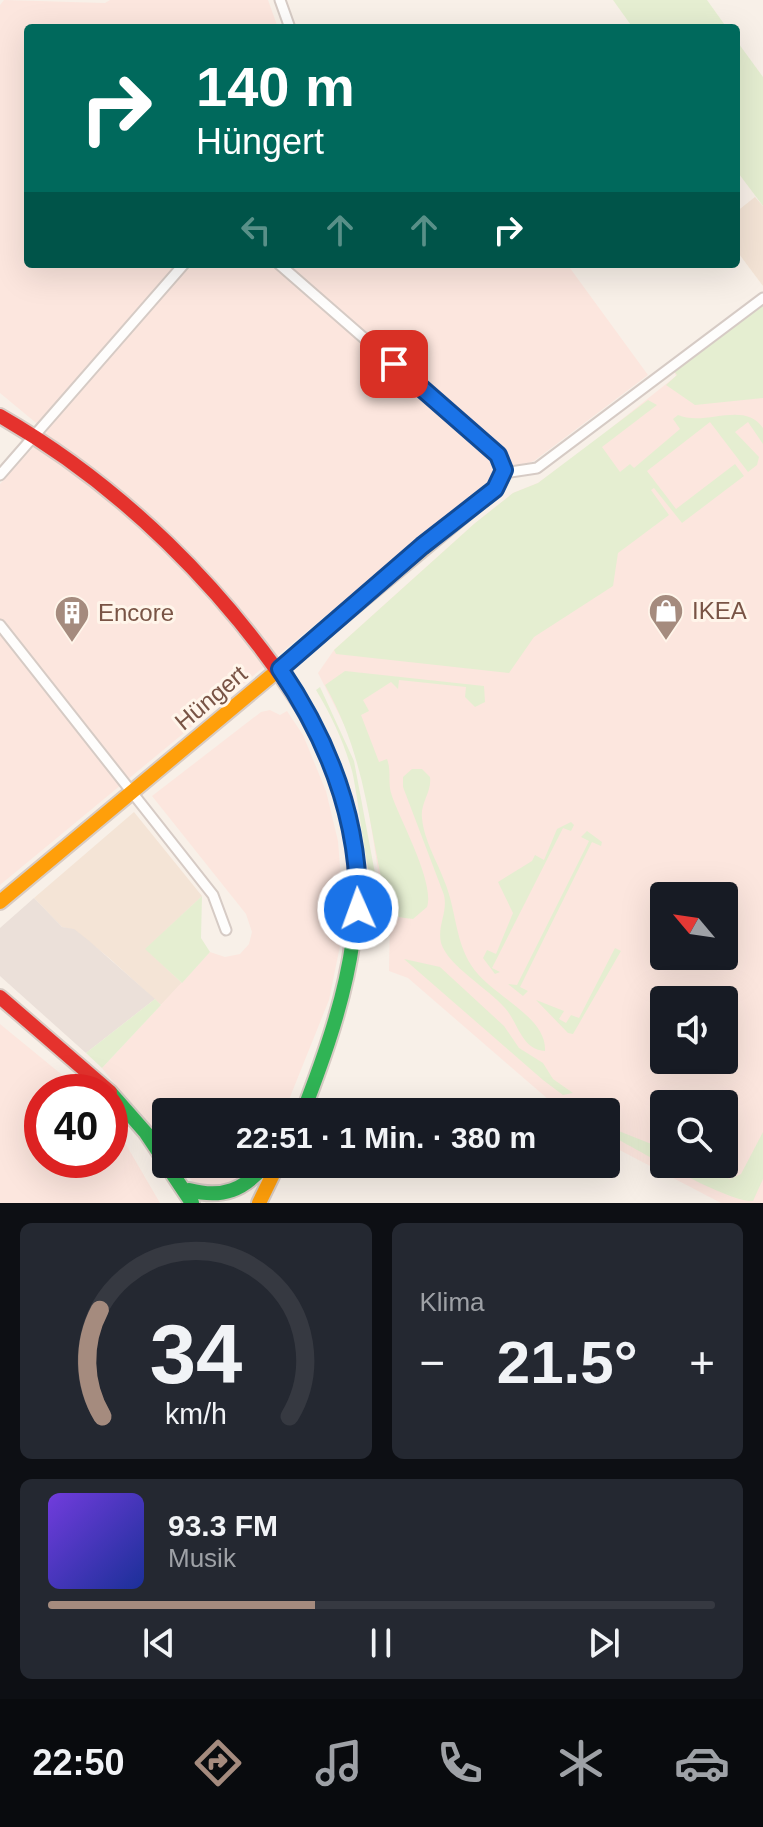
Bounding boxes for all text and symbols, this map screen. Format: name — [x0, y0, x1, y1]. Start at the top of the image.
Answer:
text: 140 m — [196, 55, 355, 118]
icon: right — [64, 56, 168, 160]
text: Hüngert — [196, 121, 324, 162]
icon: left — [234, 208, 278, 252]
icon: ahead — [318, 208, 362, 252]
icon: ahead — [402, 208, 446, 252]
icon: right — [486, 208, 530, 252]
pin — [360, 330, 428, 398]
icon: arrive — [372, 342, 416, 386]
shop icon: IKEA — [647, 592, 685, 642]
building icon: Encore — [53, 594, 91, 644]
place label: IKEA — [692, 597, 747, 624]
place label: Encore — [98, 599, 174, 626]
street label: Hüngert — [169, 660, 252, 735]
position arrow — [316, 867, 400, 951]
north arrow — [650, 882, 738, 970]
map controls — [650, 882, 738, 1178]
button: sound — [650, 986, 738, 1074]
speed limit sign: 40 — [24, 1074, 128, 1178]
button: search — [650, 1090, 738, 1178]
text: 22:51 · 1 Min. · 380 m — [236, 1121, 536, 1154]
text: Klima — [420, 1287, 485, 1317]
text: 34 — [149, 1308, 242, 1401]
text: 21.5° — [497, 1329, 638, 1396]
text: − — [420, 1338, 445, 1387]
text: + — [689, 1338, 715, 1387]
text: km/h — [165, 1398, 227, 1430]
text: 93.3 FM — [168, 1509, 278, 1542]
text: Musik — [168, 1543, 236, 1573]
icon: previous — [137, 1621, 181, 1665]
icon: pause — [359, 1621, 403, 1665]
icon: next — [582, 1621, 626, 1665]
icon: directions — [190, 1735, 246, 1791]
icon: music — [311, 1735, 367, 1791]
icon: phone — [432, 1735, 488, 1791]
icon: climate — [553, 1735, 609, 1791]
icon: car — [674, 1735, 730, 1791]
text: 22:50 — [33, 1742, 125, 1783]

